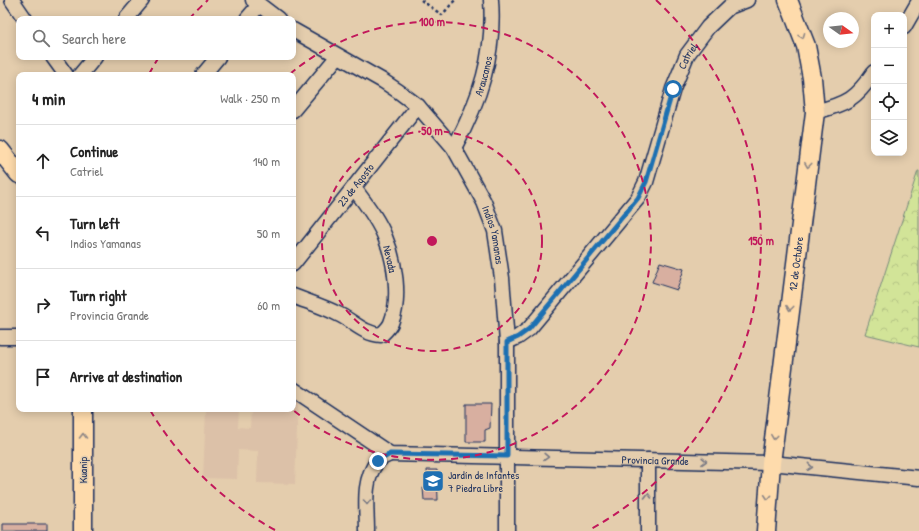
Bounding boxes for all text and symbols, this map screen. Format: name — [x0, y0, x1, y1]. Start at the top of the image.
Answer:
north arrow — [823, 12, 859, 48]
map controls — [871, 12, 907, 156]
button: + — [871, 12, 907, 48]
text: 100 m — [419, 13, 445, 30]
search box — [16, 16, 296, 60]
icon: search — [30, 27, 52, 49]
text: Search here — [62, 28, 126, 49]
one-way arrow — [798, 33, 806, 40]
street label: Catriel — [675, 40, 701, 71]
button: − — [871, 48, 907, 84]
street label: Araucanos — [471, 55, 495, 98]
route start — [664, 80, 682, 98]
button: locate — [871, 84, 907, 120]
text: 4 min — [32, 87, 65, 110]
text: Walk · 250 m — [220, 89, 280, 107]
button: layers — [871, 120, 907, 156]
text: 50 m — [421, 122, 443, 139]
text: Continue — [70, 141, 118, 162]
icon: ahead — [32, 150, 54, 172]
text: 140 m — [253, 152, 280, 170]
street label: 23 de Agosto — [334, 160, 377, 209]
text: Catriel — [70, 162, 103, 180]
one-way arrow — [804, 162, 813, 168]
street label: Indios Yamanas — [479, 204, 507, 265]
text: Turn left — [70, 213, 120, 234]
icon: left — [32, 222, 54, 244]
text: 50 m — [257, 224, 280, 242]
text: 150 m — [748, 232, 774, 249]
text: Indios Yamanas — [70, 234, 141, 252]
centre of rings — [425, 234, 439, 248]
street label: 12 de Octubre — [786, 235, 806, 292]
street label: Nevada — [380, 244, 400, 275]
text: Turn right — [70, 285, 126, 306]
icon: right — [32, 294, 54, 316]
text: 60 m — [257, 296, 280, 314]
one-way arrow — [786, 304, 795, 311]
text: Provincia Grande — [70, 306, 149, 324]
icon: arrive — [32, 366, 54, 388]
text: Arrive at destination — [70, 366, 182, 387]
one-way arrow — [79, 433, 87, 439]
one-way arrow — [770, 433, 779, 440]
route end — [369, 452, 387, 470]
street label: Provincia Grande — [622, 452, 689, 468]
one-way arrow — [543, 453, 549, 462]
street label: Kuanip — [76, 456, 90, 483]
one-way arrow — [701, 457, 707, 465]
one-way arrow — [807, 462, 813, 471]
school or university icon: Jardín de Infantes 7 Piedra Libre — [420, 468, 446, 494]
place label: Jardín de Infantes 7 Piedra Libre — [448, 468, 519, 495]
one-way arrow — [644, 493, 652, 499]
one-way arrow — [764, 494, 773, 500]
one-way arrow — [363, 499, 371, 505]

